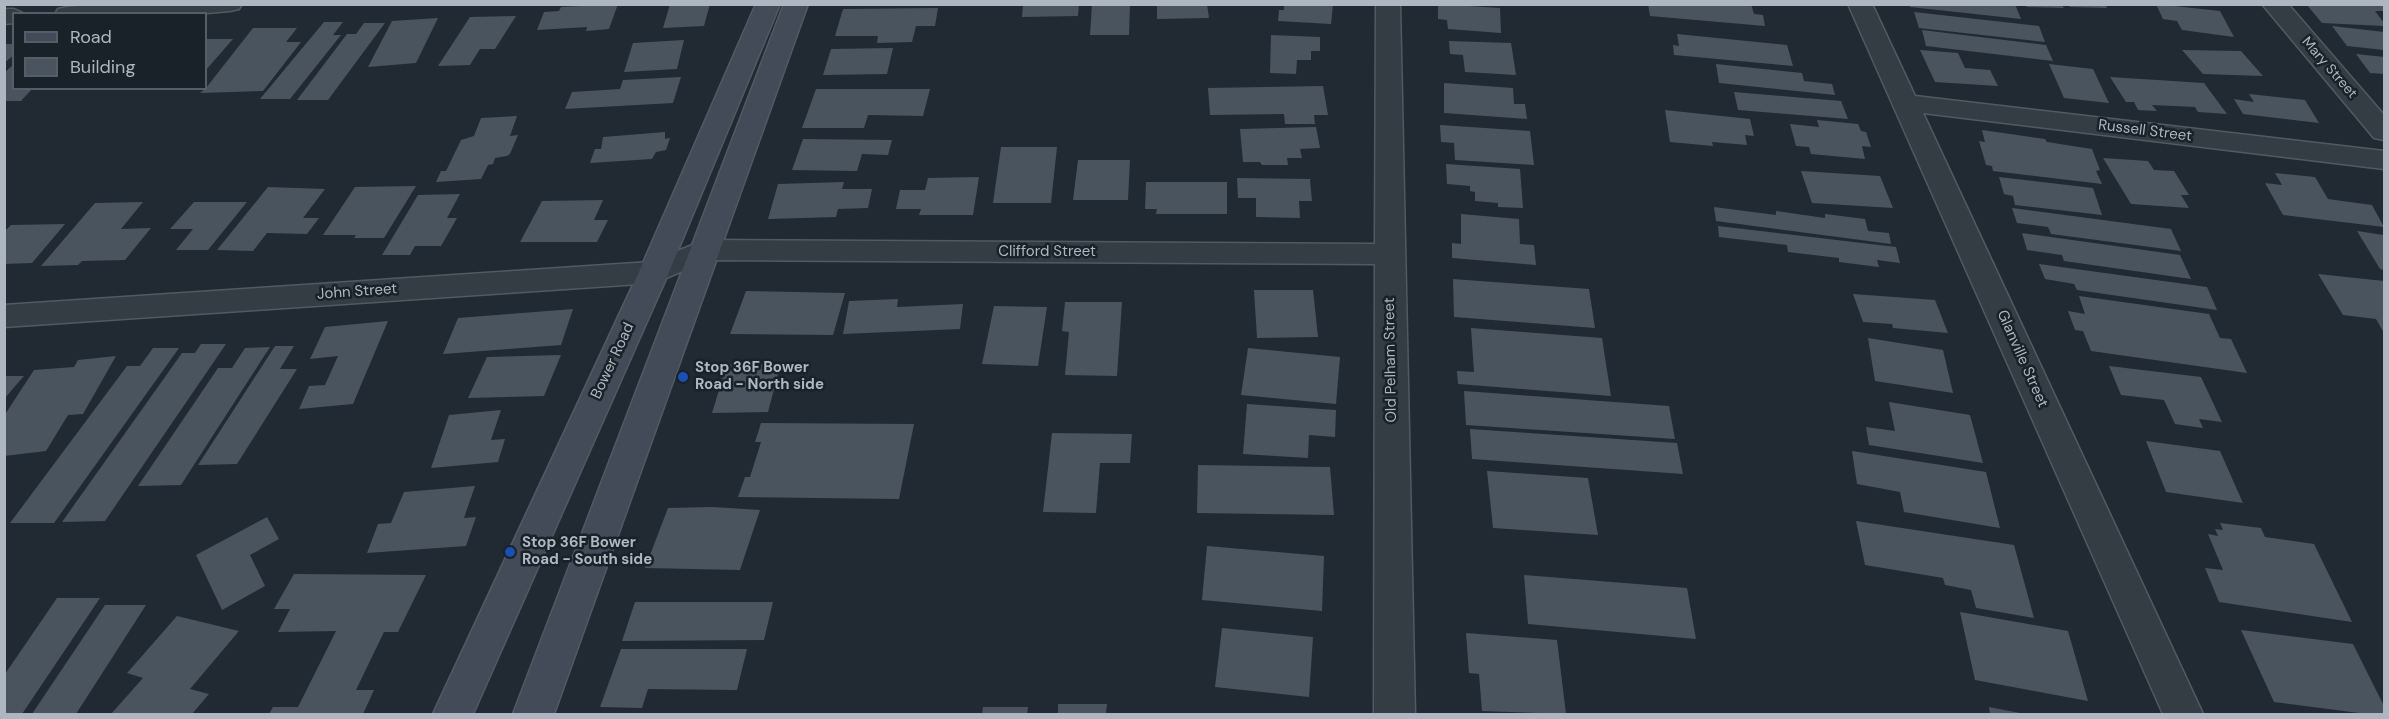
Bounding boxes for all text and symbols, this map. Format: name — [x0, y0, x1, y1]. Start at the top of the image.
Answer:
legend — [12, 12, 207, 90]
text: Road — [70, 25, 112, 49]
street label: Mary Street — [2298, 34, 2360, 102]
text: Building — [70, 55, 135, 79]
street label: Russell Street — [2097, 116, 2193, 146]
street label: Clifford Street — [998, 243, 1096, 261]
street label: John Street — [316, 280, 398, 304]
street label: Old Pelham Street — [1381, 297, 1401, 423]
street label: Glanville Street — [1993, 308, 2051, 410]
street label: Bower Road — [588, 320, 638, 402]
place label: Stop 36F Bower Road - North side — [695, 359, 824, 394]
marker: Stop 36F Bower Road - North side — [676, 370, 690, 384]
place label: Stop 36F Bower Road - South side — [522, 534, 652, 569]
marker: Stop 36F Bower Road - South side — [503, 545, 517, 559]

